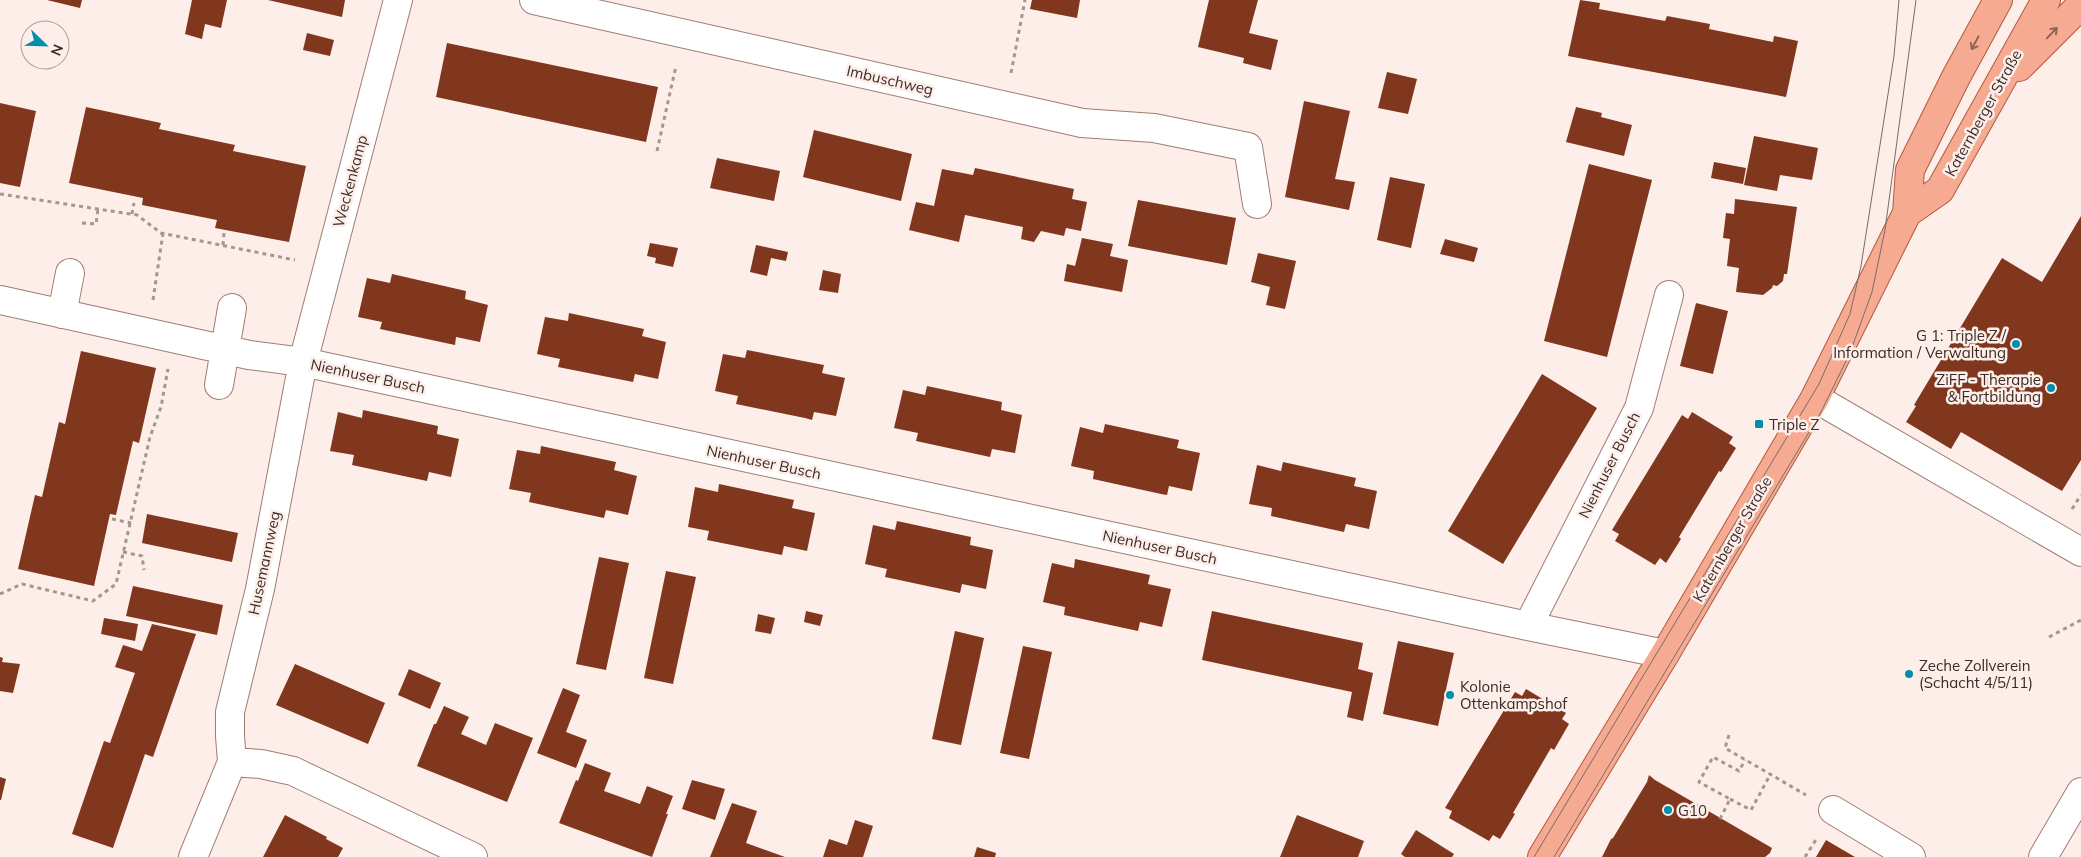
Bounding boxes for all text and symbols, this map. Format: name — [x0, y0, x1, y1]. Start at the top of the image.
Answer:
north arrow — [20, 20, 70, 70]
one-way arrow — [2046, 27, 2058, 40]
one-way arrow — [1970, 35, 1979, 50]
text: N — [47, 42, 67, 58]
street label: Katernberger Straße — [1940, 46, 2026, 180]
street label: Imbuschweg — [845, 61, 935, 99]
street label: Weckenkamp — [329, 133, 371, 229]
place label: G 1: Triple Z / Information / Verwaltung — [1833, 326, 2007, 362]
marker: G 1: Triple Z / Information / Verwaltung — [2010, 338, 2022, 350]
street label: Nienhuser Busch — [309, 355, 427, 397]
place label: ZiFF - Therapie & Fortbildung — [1936, 370, 2041, 406]
marker: ZiFF - Therapie & Fortbildung — [2045, 382, 2057, 394]
street label: Nienhuser Busch — [1574, 409, 1644, 521]
place label: Triple Z — [1769, 415, 1820, 434]
marker: Triple Z — [1753, 418, 1765, 430]
street label: Nienhuser Busch — [705, 441, 823, 483]
street label: Katernberger Straße — [1688, 473, 1776, 605]
street label: Husemannweg — [244, 509, 284, 617]
street label: Nienhuser Busch — [1101, 526, 1219, 568]
place label: Zeche Zollverein (Schacht 4/5/11) — [1919, 656, 2033, 692]
marker: Zeche Zollverein (Schacht 4/5/11) — [1903, 668, 1915, 680]
place label: Kolonie Ottenkampshof — [1460, 677, 1568, 713]
marker: Kolonie Ottenkampshof — [1444, 689, 1456, 701]
place label: G10 — [1678, 801, 1707, 820]
marker: G10 — [1662, 804, 1674, 816]

